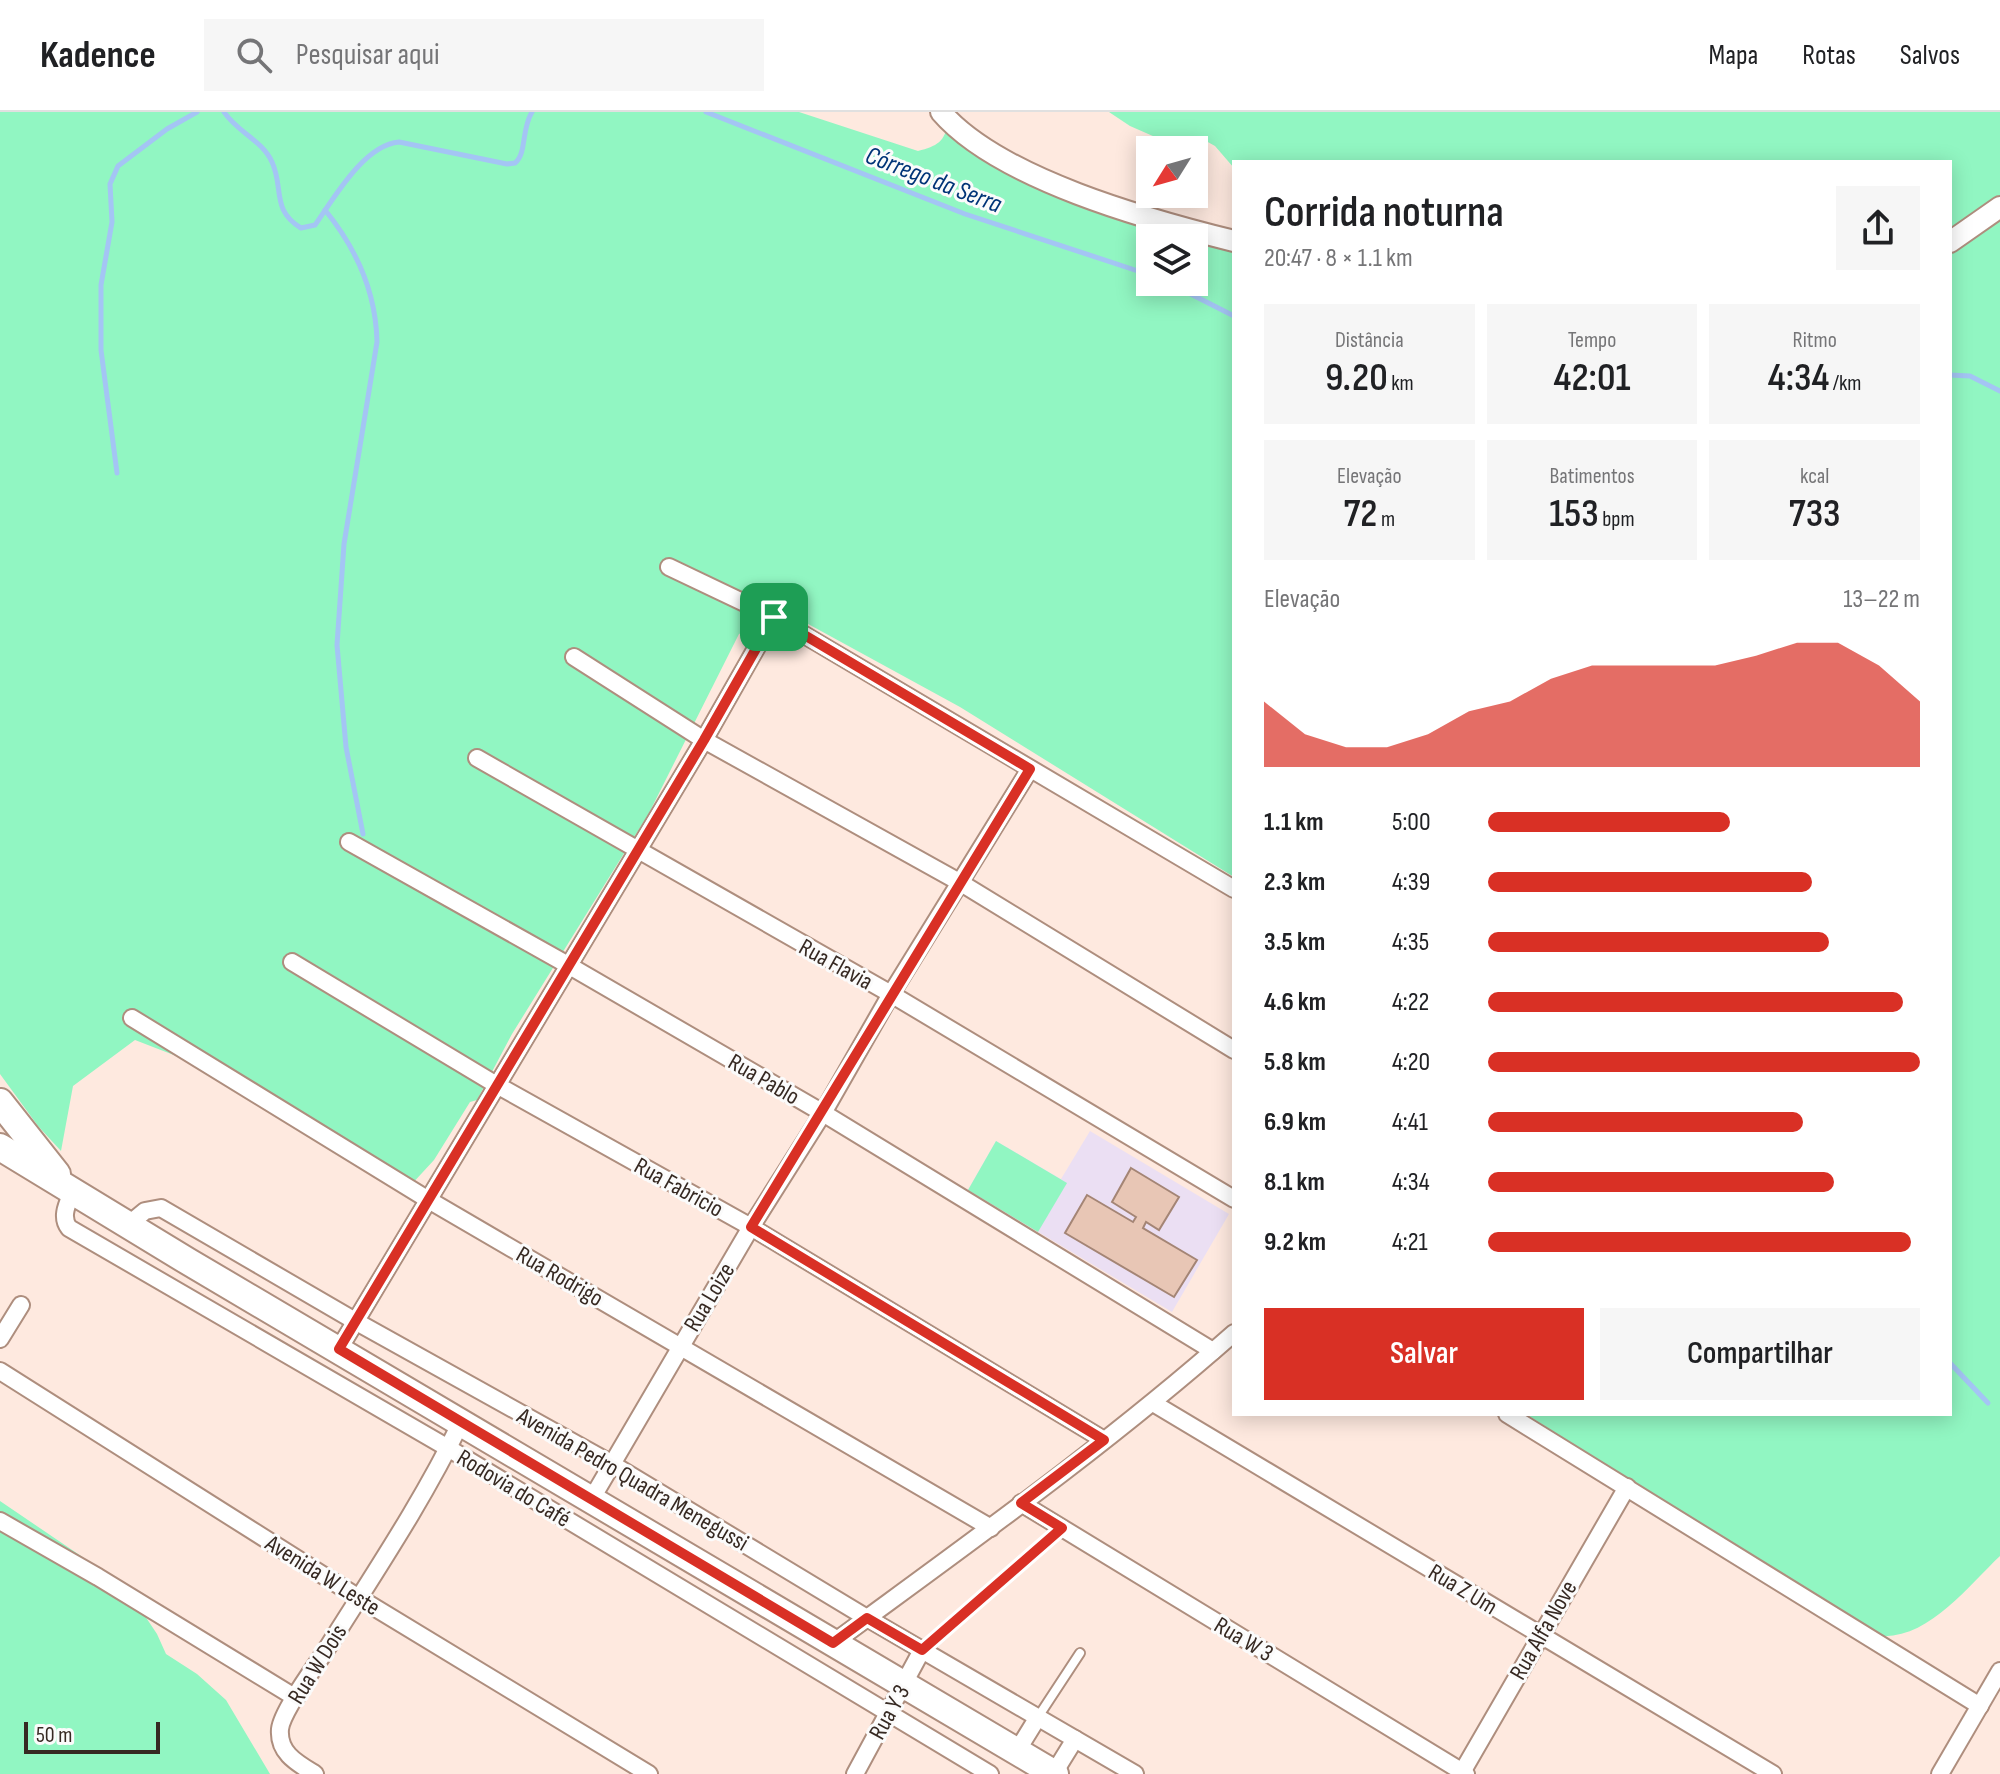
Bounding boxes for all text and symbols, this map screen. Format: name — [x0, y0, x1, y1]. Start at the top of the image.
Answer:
search box — [204, 19, 764, 91]
text: Kadence — [40, 33, 156, 78]
icon: search — [232, 33, 276, 77]
text: Pesquisar aqui — [296, 37, 440, 73]
text: Mapa — [1709, 39, 1758, 72]
text: Rotas — [1802, 39, 1856, 72]
text: Salvos — [1900, 39, 1960, 72]
north arrow — [1136, 136, 1208, 208]
map controls — [1136, 136, 1208, 296]
water label: Córrego da Serra — [861, 140, 1006, 221]
text: Corrida noturna — [1264, 186, 1504, 239]
button: share — [1836, 186, 1920, 270]
button: layers — [1136, 224, 1208, 296]
text: 20:47 · 8 × 1.1 km — [1264, 243, 1413, 274]
text: Distância — [1335, 327, 1404, 354]
text: Tempo — [1568, 327, 1616, 354]
text: Ritmo — [1793, 327, 1837, 354]
text: 9.20 — [1325, 354, 1388, 402]
text: 42:01 — [1554, 354, 1630, 402]
text: 4:34 — [1768, 354, 1829, 402]
text: km — [1388, 370, 1414, 397]
text: /km — [1829, 370, 1862, 397]
text: Elevação — [1337, 463, 1402, 490]
text: Batimentos — [1549, 463, 1635, 490]
text: kcal — [1800, 463, 1829, 490]
text: 72 — [1344, 490, 1377, 538]
text: 153 — [1549, 490, 1599, 538]
text: 733 — [1789, 490, 1841, 538]
text: m — [1377, 506, 1395, 533]
text: bpm — [1599, 506, 1635, 533]
pin — [740, 583, 808, 651]
text: Elevação — [1264, 584, 1340, 615]
text: 13–22 m — [1843, 584, 1920, 615]
icon: arrive — [752, 595, 796, 639]
text: 1.1 km — [1264, 807, 1323, 838]
text: 5:00 — [1392, 807, 1431, 838]
text: 2.3 km — [1264, 867, 1325, 898]
text: 4:39 — [1392, 867, 1430, 898]
text: 3.5 km — [1264, 927, 1325, 958]
text: 4:35 — [1392, 927, 1429, 958]
street label: Rua Flavia — [794, 932, 878, 996]
text: 4.6 km — [1264, 987, 1326, 1018]
text: 4:22 — [1392, 987, 1429, 1018]
street label: Rua Pablo — [723, 1047, 805, 1111]
text: 5.8 km — [1264, 1047, 1326, 1078]
text: 4:20 — [1392, 1047, 1430, 1078]
text: 6.9 km — [1264, 1107, 1326, 1138]
text: 4:41 — [1392, 1107, 1428, 1138]
street label: Rua Fabricio — [629, 1151, 728, 1224]
text: 8.1 km — [1264, 1167, 1325, 1198]
text: 4:34 — [1392, 1167, 1430, 1198]
text: 9.2 km — [1264, 1227, 1326, 1258]
text: 4:21 — [1392, 1227, 1428, 1258]
street label: Rua Rodrigo — [511, 1240, 608, 1313]
street label: Rua Loize — [678, 1258, 741, 1337]
button: Salvar — [1264, 1308, 1584, 1400]
button: Compartilhar — [1600, 1308, 1920, 1400]
street label: Avenida Pedro Quadra Menegussi — [511, 1401, 754, 1558]
street label: Rodovia do Café — [452, 1443, 576, 1534]
street label: Avenida W Leste — [259, 1528, 385, 1622]
street label: Rua Z Um — [1423, 1558, 1502, 1621]
street label: Rua Alfa Nove — [1503, 1575, 1583, 1685]
street label: Rua W 3 — [1209, 1611, 1278, 1668]
street label: Rua W Dois — [282, 1619, 353, 1709]
street label: Rua Y 3 — [863, 1680, 916, 1745]
scale bar — [24, 1718, 160, 1754]
text: 50 m — [36, 1722, 72, 1749]

